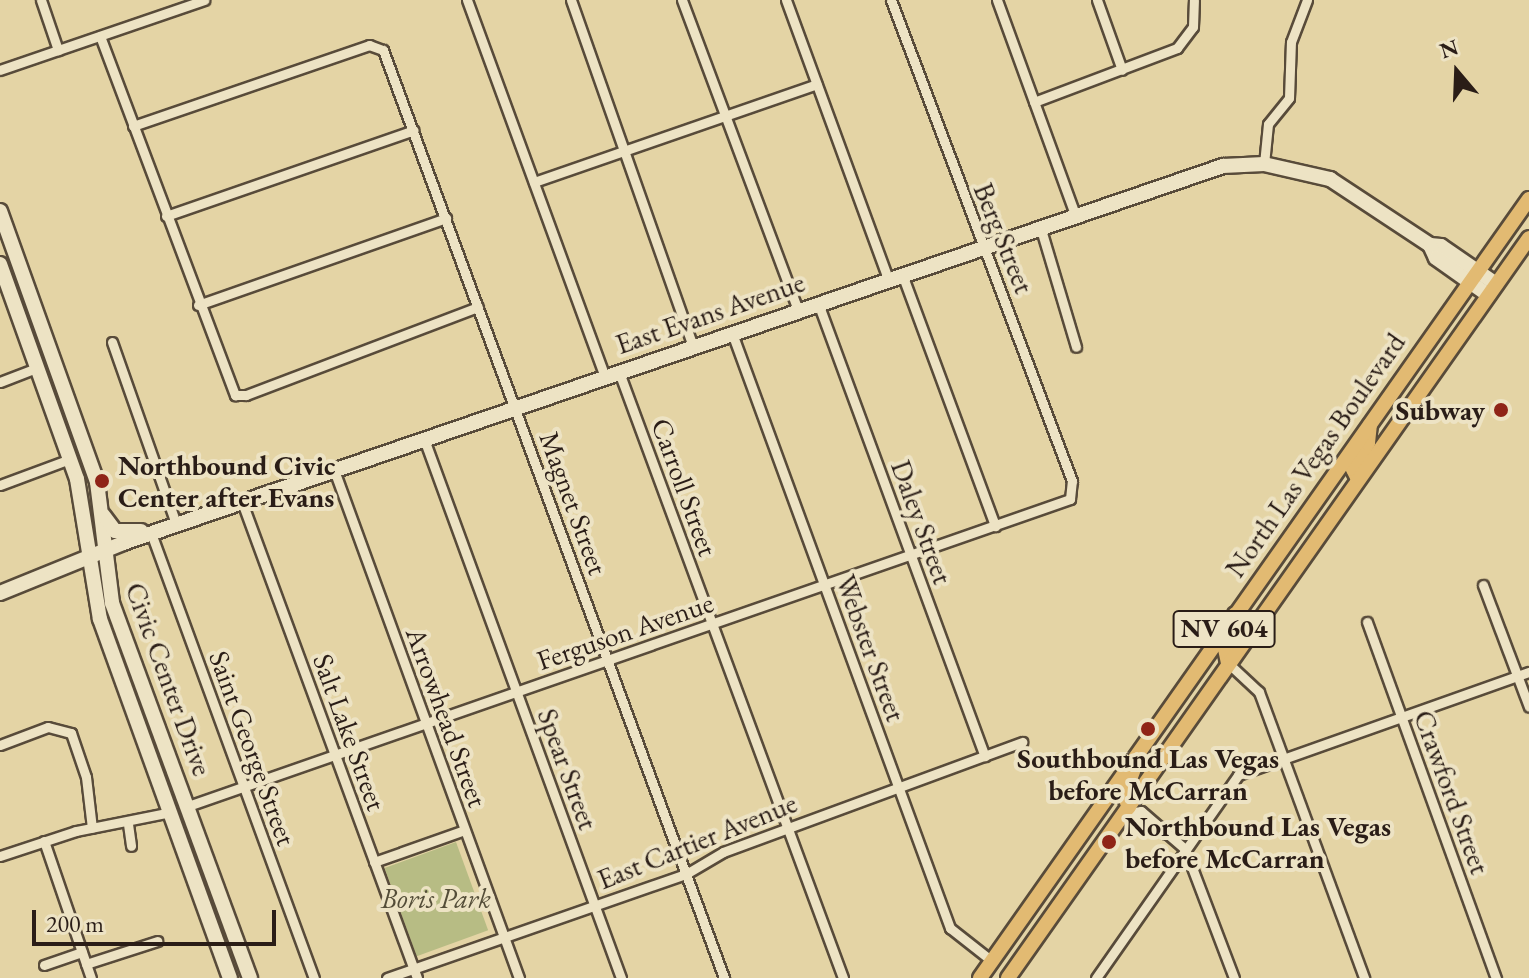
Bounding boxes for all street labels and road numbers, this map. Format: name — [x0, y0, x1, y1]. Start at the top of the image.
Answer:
street label: Berg Street — [967, 178, 1041, 298]
street label: East Evans Avenue — [611, 265, 809, 361]
street label: North Las Vegas Boulevard — [1218, 326, 1412, 584]
street label: Carroll Street — [645, 414, 725, 560]
street label: Magnet Street — [533, 427, 615, 579]
street label: Daley Street — [884, 456, 960, 588]
street label: Webster Street — [829, 570, 913, 726]
street label: Civic Center Drive — [119, 578, 219, 780]
street label: Ferguson Avenue — [532, 585, 718, 677]
road number: NV 604 — [1172, 607, 1276, 651]
street label: Arrowhead Street — [399, 623, 495, 811]
street label: Saint George Street — [202, 646, 304, 850]
street label: Salt Lake Street — [306, 649, 394, 815]
street label: Spear Street — [531, 704, 605, 834]
street label: Crawford Street — [1407, 706, 1497, 878]
street label: East Cartier Avenue — [592, 786, 802, 896]

